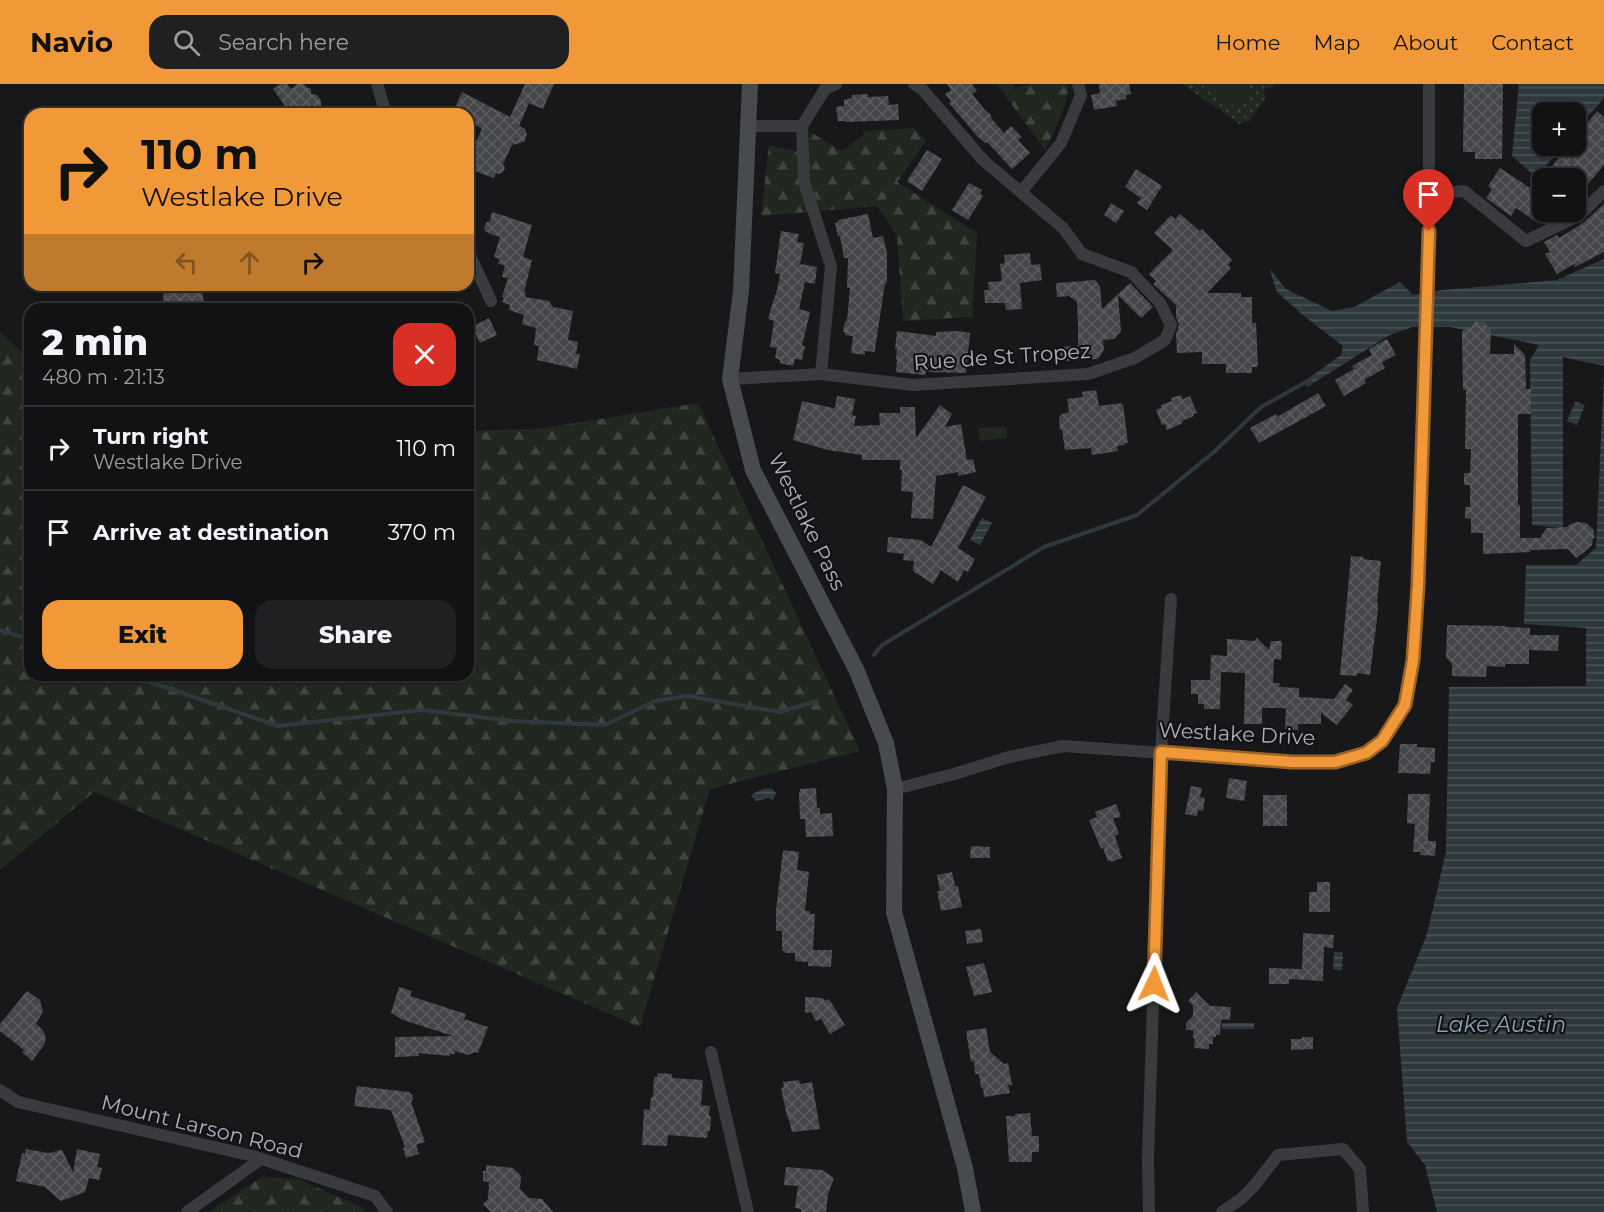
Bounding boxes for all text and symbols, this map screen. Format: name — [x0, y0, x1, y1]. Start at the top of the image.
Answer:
search box — [149, 15, 569, 69]
text: Navio — [30, 25, 113, 59]
icon: search — [170, 26, 203, 59]
text: Search here — [218, 29, 349, 56]
text: Home — [1215, 30, 1280, 55]
text: Map — [1313, 30, 1360, 55]
text: About — [1393, 30, 1458, 55]
text: Contact — [1491, 30, 1574, 55]
map controls — [1532, 102, 1586, 222]
button: + — [1532, 102, 1586, 156]
text: 110 m — [141, 128, 258, 180]
icon: right — [42, 132, 120, 210]
button: − — [1532, 168, 1586, 222]
pin — [1403, 169, 1454, 231]
icon: arrive — [1412, 178, 1445, 211]
text: Westlake Drive — [141, 180, 343, 213]
icon: left — [170, 246, 203, 279]
icon: ahead — [233, 246, 266, 279]
icon: right — [296, 246, 329, 279]
text: 2 min — [42, 320, 148, 364]
button: close — [393, 323, 456, 386]
street label: Rue de St Tropez — [913, 338, 1091, 375]
text: 480 m · 21:13 — [42, 365, 165, 389]
text: Turn right — [93, 423, 208, 450]
icon: right — [42, 432, 75, 465]
text: 110 m — [396, 435, 456, 462]
street label: Westlake Pass — [763, 449, 851, 595]
text: Westlake Drive — [93, 450, 243, 474]
icon: arrive — [42, 516, 75, 549]
text: Arrive at destination — [93, 519, 329, 546]
text: 370 m — [388, 519, 456, 546]
button: Exit — [42, 600, 243, 669]
button: Share — [255, 600, 456, 669]
street label: Westlake Drive — [1158, 717, 1316, 750]
position arrow — [1122, 952, 1186, 1016]
water label: Lake Austin — [1436, 1011, 1566, 1038]
street label: Mount Larson Road — [99, 1089, 305, 1164]

